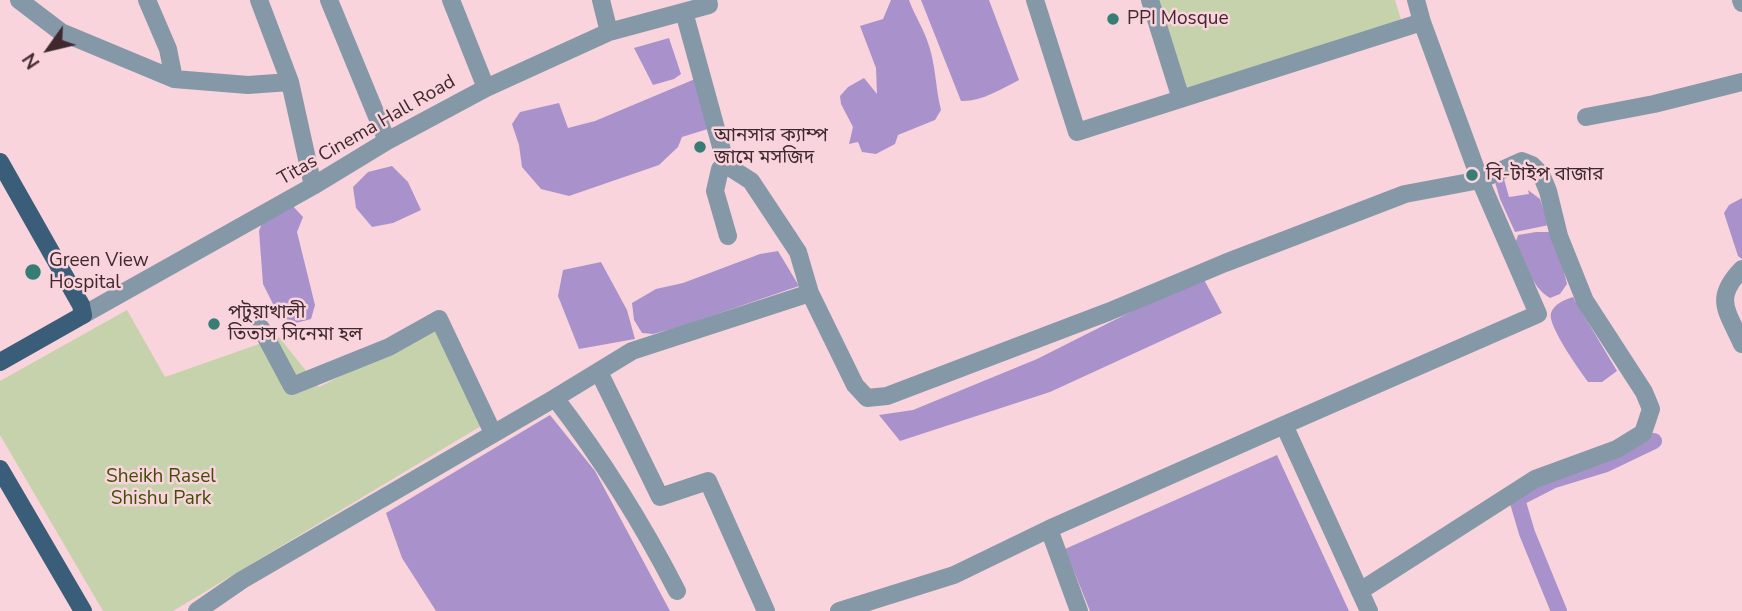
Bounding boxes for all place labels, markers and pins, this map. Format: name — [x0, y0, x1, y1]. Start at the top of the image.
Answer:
place label: PPI Mosque — [1127, 8, 1229, 30]
marker: PPI Mosque — [1105, 11, 1121, 27]
place label: আনসার ক্যাম্প জামে মসজিদ — [714, 125, 828, 169]
marker: আনসার ক্যাম্প জামে মসজিদ — [692, 139, 708, 155]
place label: বি-টাইপ বাজার — [1486, 164, 1604, 186]
marker: বি-টাইপ বাজার — [1464, 167, 1480, 183]
place label: Green View Hospital — [49, 250, 149, 294]
marker: Green View Hospital — [23, 262, 43, 282]
place label: পটুয়াখালী তিতাস সিনেমা হল — [228, 302, 362, 346]
marker: পটুয়াখালী তিতাস সিনেমা হল — [206, 316, 222, 332]

